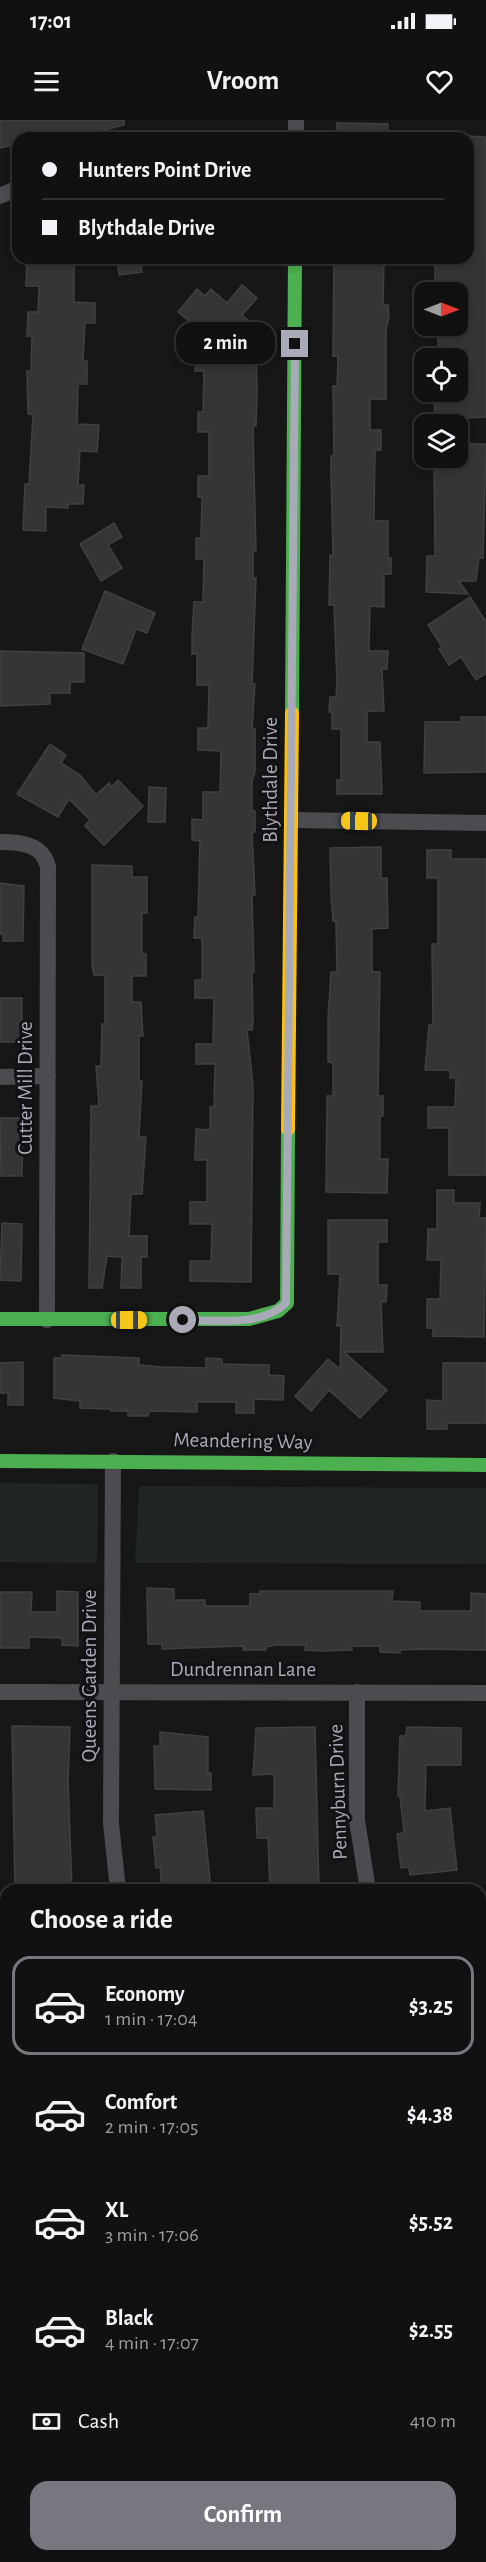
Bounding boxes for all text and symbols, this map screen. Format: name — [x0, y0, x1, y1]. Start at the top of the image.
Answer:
text: 17:01 — [30, 10, 72, 32]
icon: menu — [30, 65, 63, 98]
icon: heart — [423, 65, 456, 98]
text: Vroom — [207, 67, 279, 94]
text: Hunters Point Drive — [78, 159, 251, 181]
text: Blythdale Drive — [78, 217, 215, 239]
north arrow — [414, 282, 468, 336]
map controls — [414, 282, 468, 468]
callout: 2 min — [175, 323, 274, 365]
route end — [281, 330, 308, 357]
text: 2 min — [203, 333, 248, 353]
button: locate — [414, 348, 468, 402]
button: layers — [414, 414, 468, 468]
street label: Blythdale Drive — [260, 717, 281, 843]
car — [341, 812, 377, 830]
street label: Cutter Mill Drive — [15, 1021, 36, 1155]
route start — [169, 1306, 196, 1333]
car — [111, 1311, 147, 1329]
street label: Meandering Way — [173, 1429, 313, 1453]
street label: Queens Garden Drive — [79, 1590, 100, 1762]
street label: Dundrennan Lane — [170, 1659, 316, 1680]
street label: Pennyburn Drive — [325, 1724, 351, 1860]
text: Choose a ride — [30, 1906, 173, 1933]
icon: car — [33, 1979, 87, 2033]
text: Economy — [105, 1983, 185, 2005]
text: $3.25 — [409, 1995, 453, 2017]
text: 1 min · 17:04 — [105, 2009, 198, 2029]
icon: car — [33, 2087, 87, 2141]
text: Comfort — [105, 2091, 177, 2113]
text: $4.38 — [407, 2103, 453, 2125]
text: 2 min · 17:05 — [105, 2117, 198, 2137]
icon: car — [33, 2195, 87, 2249]
text: XL — [105, 2199, 128, 2221]
text: $5.52 — [409, 2211, 453, 2233]
text: 3 min · 17:06 — [105, 2225, 199, 2245]
icon: car — [33, 2303, 87, 2357]
text: Black — [105, 2307, 153, 2329]
text: $2.55 — [409, 2319, 453, 2341]
text: 4 min · 17:07 — [105, 2333, 199, 2353]
icon: cash — [30, 2405, 63, 2438]
text: Cash — [78, 2410, 119, 2432]
text: 410 m — [410, 2411, 456, 2431]
button: Confirm — [30, 2481, 456, 2550]

